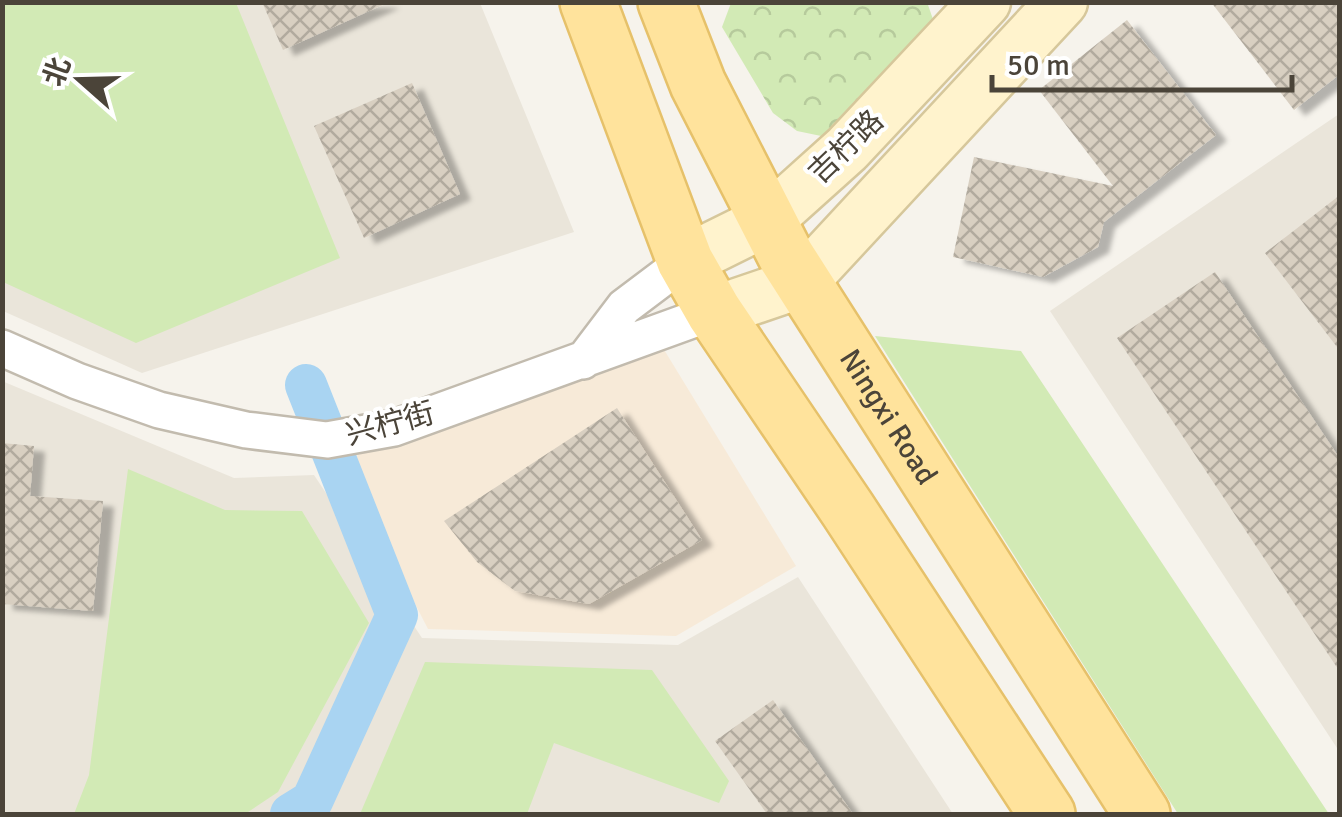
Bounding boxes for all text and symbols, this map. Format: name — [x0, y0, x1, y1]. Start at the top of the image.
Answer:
north arrow — [30, 30, 130, 130]
scale bar — [992, 30, 1292, 92]
text: 50 m — [1007, 47, 1070, 84]
text: 北 — [37, 53, 78, 91]
street label: 吉柠路 — [801, 102, 891, 192]
street label: Ningxi Road — [832, 342, 946, 492]
street label: 兴柠街 — [342, 394, 438, 454]

